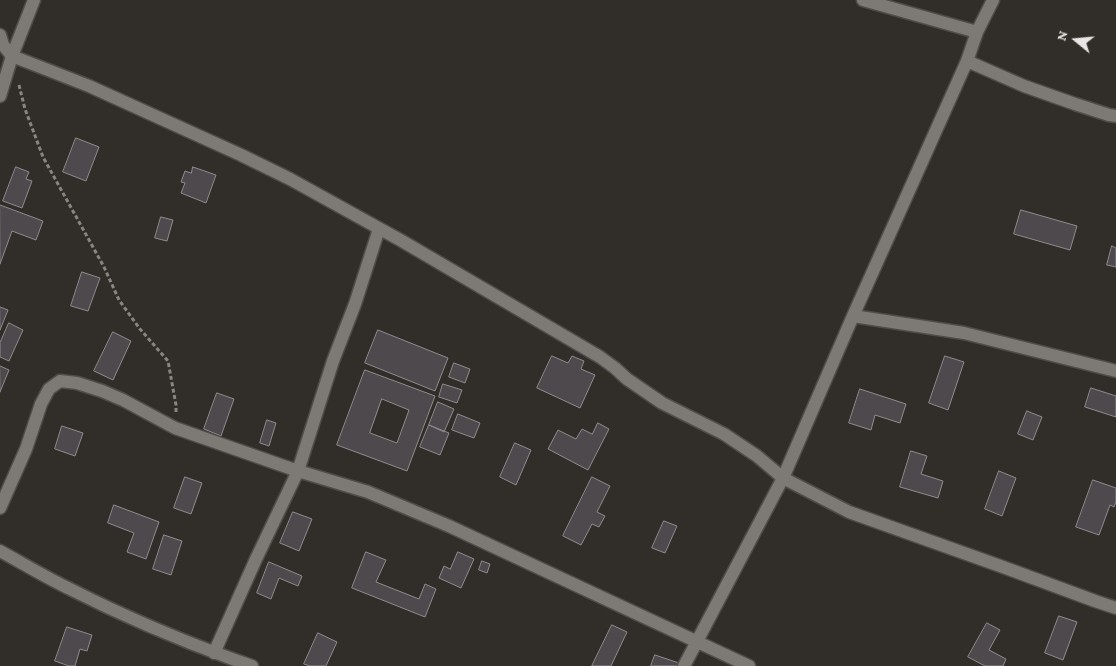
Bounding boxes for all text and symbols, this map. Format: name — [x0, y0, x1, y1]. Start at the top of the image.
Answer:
north arrow — [1051, 15, 1101, 65]
text: N — [1053, 29, 1071, 43]

